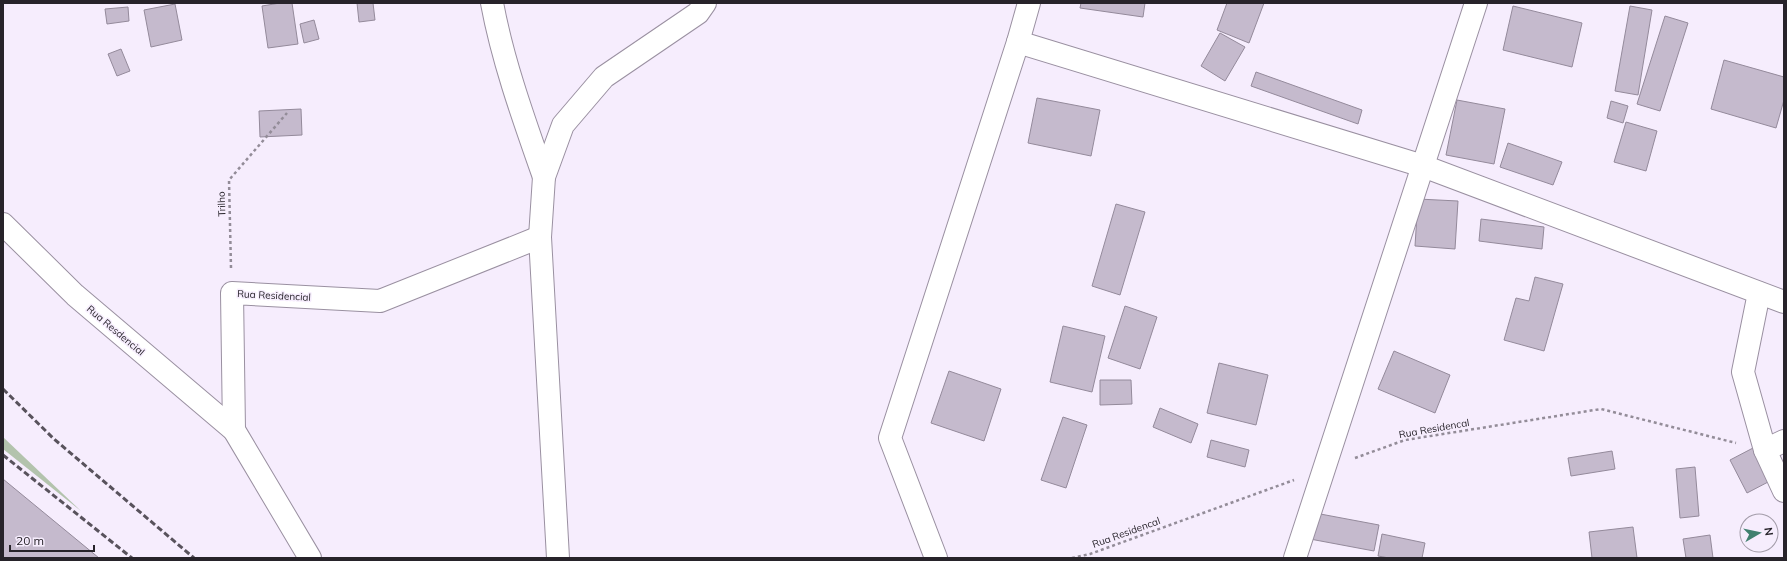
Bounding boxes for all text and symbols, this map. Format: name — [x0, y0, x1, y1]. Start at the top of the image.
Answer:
street label: Trilho — [215, 191, 228, 217]
street label: Rua Residencial — [237, 287, 311, 304]
street label: Rua Resdencial — [84, 302, 147, 358]
street label: Rua Residencal — [1398, 416, 1470, 441]
north arrow — [1739, 513, 1779, 553]
street label: Rua Residencal — [1090, 514, 1162, 551]
text: N — [1761, 526, 1776, 537]
scale bar — [10, 527, 94, 553]
text: 20 m — [16, 533, 44, 548]

